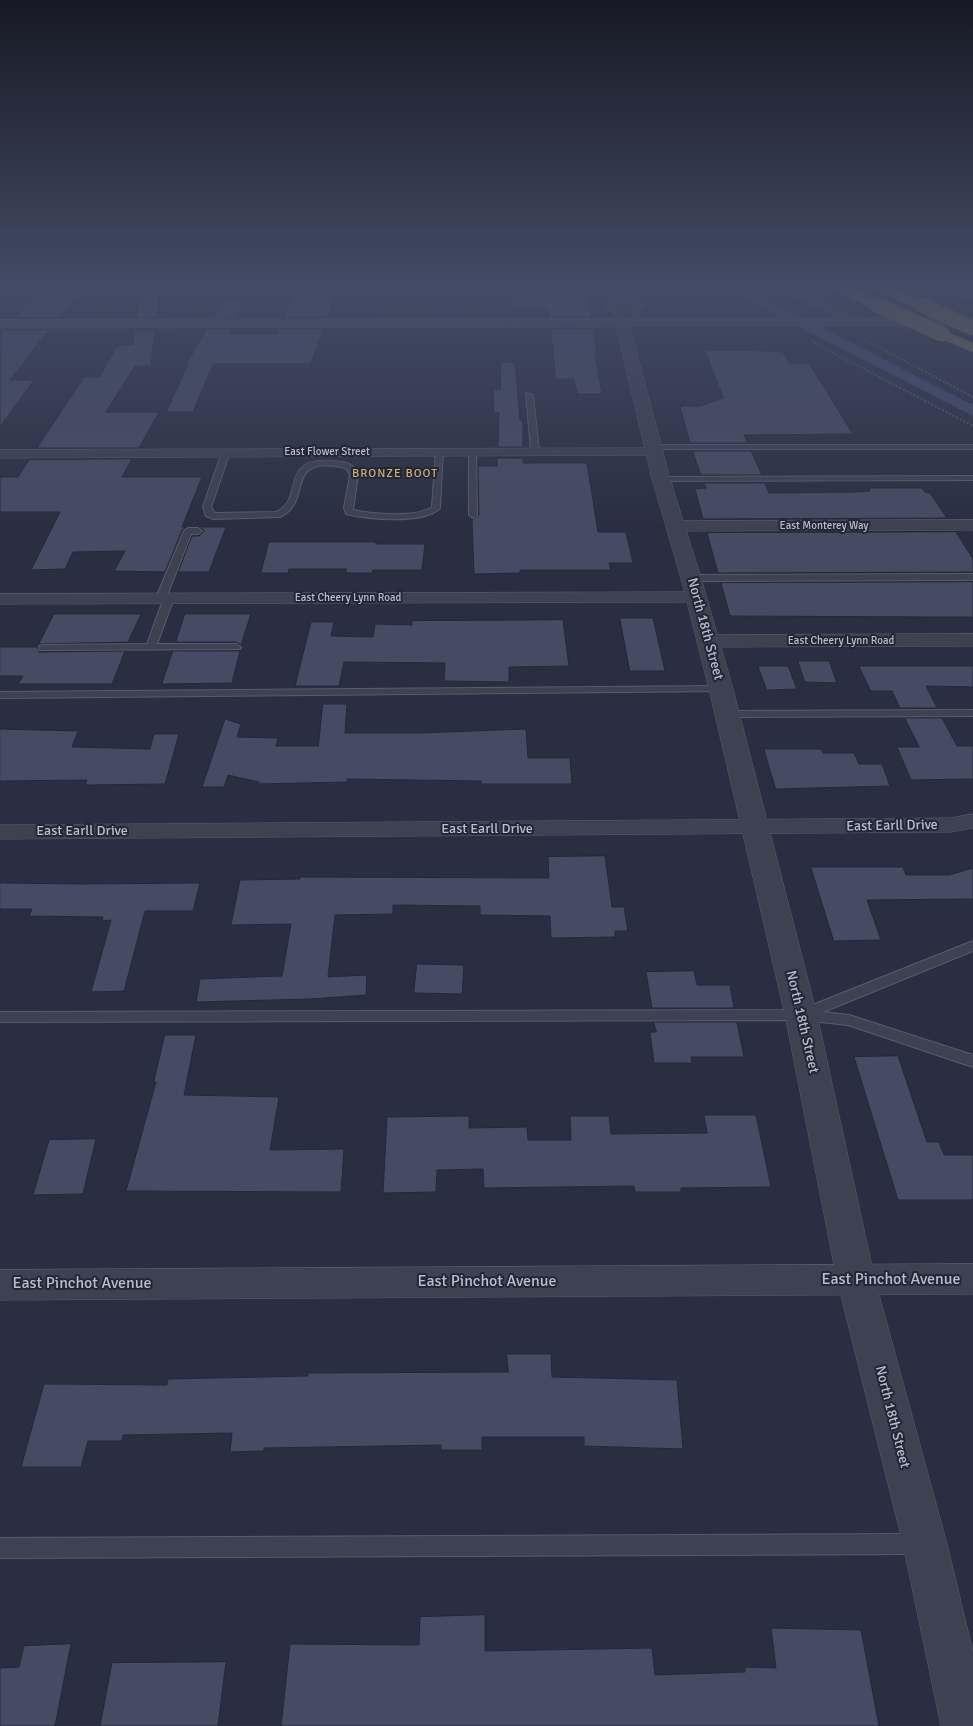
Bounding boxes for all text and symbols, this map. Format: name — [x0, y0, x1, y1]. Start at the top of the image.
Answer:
street label: East Flower Street — [284, 445, 370, 459]
district label: BRONZE BOOT — [351, 467, 439, 481]
street label: East Monterey Way — [780, 519, 868, 533]
street label: North 18th Street — [683, 576, 727, 682]
street label: East Cheery Lynn Road — [295, 591, 401, 605]
street label: East Cheery Lynn Road — [788, 634, 894, 648]
street label: East Earll Drive — [846, 817, 938, 835]
street label: East Earll Drive — [441, 821, 533, 837]
street label: East Earll Drive — [36, 823, 128, 839]
street label: North 18th Street — [782, 969, 822, 1075]
street label: East Pinchot Avenue — [822, 1270, 960, 1290]
street label: East Pinchot Avenue — [418, 1272, 556, 1292]
street label: East Pinchot Avenue — [13, 1274, 151, 1294]
street label: North 18th Street — [871, 1364, 913, 1470]

